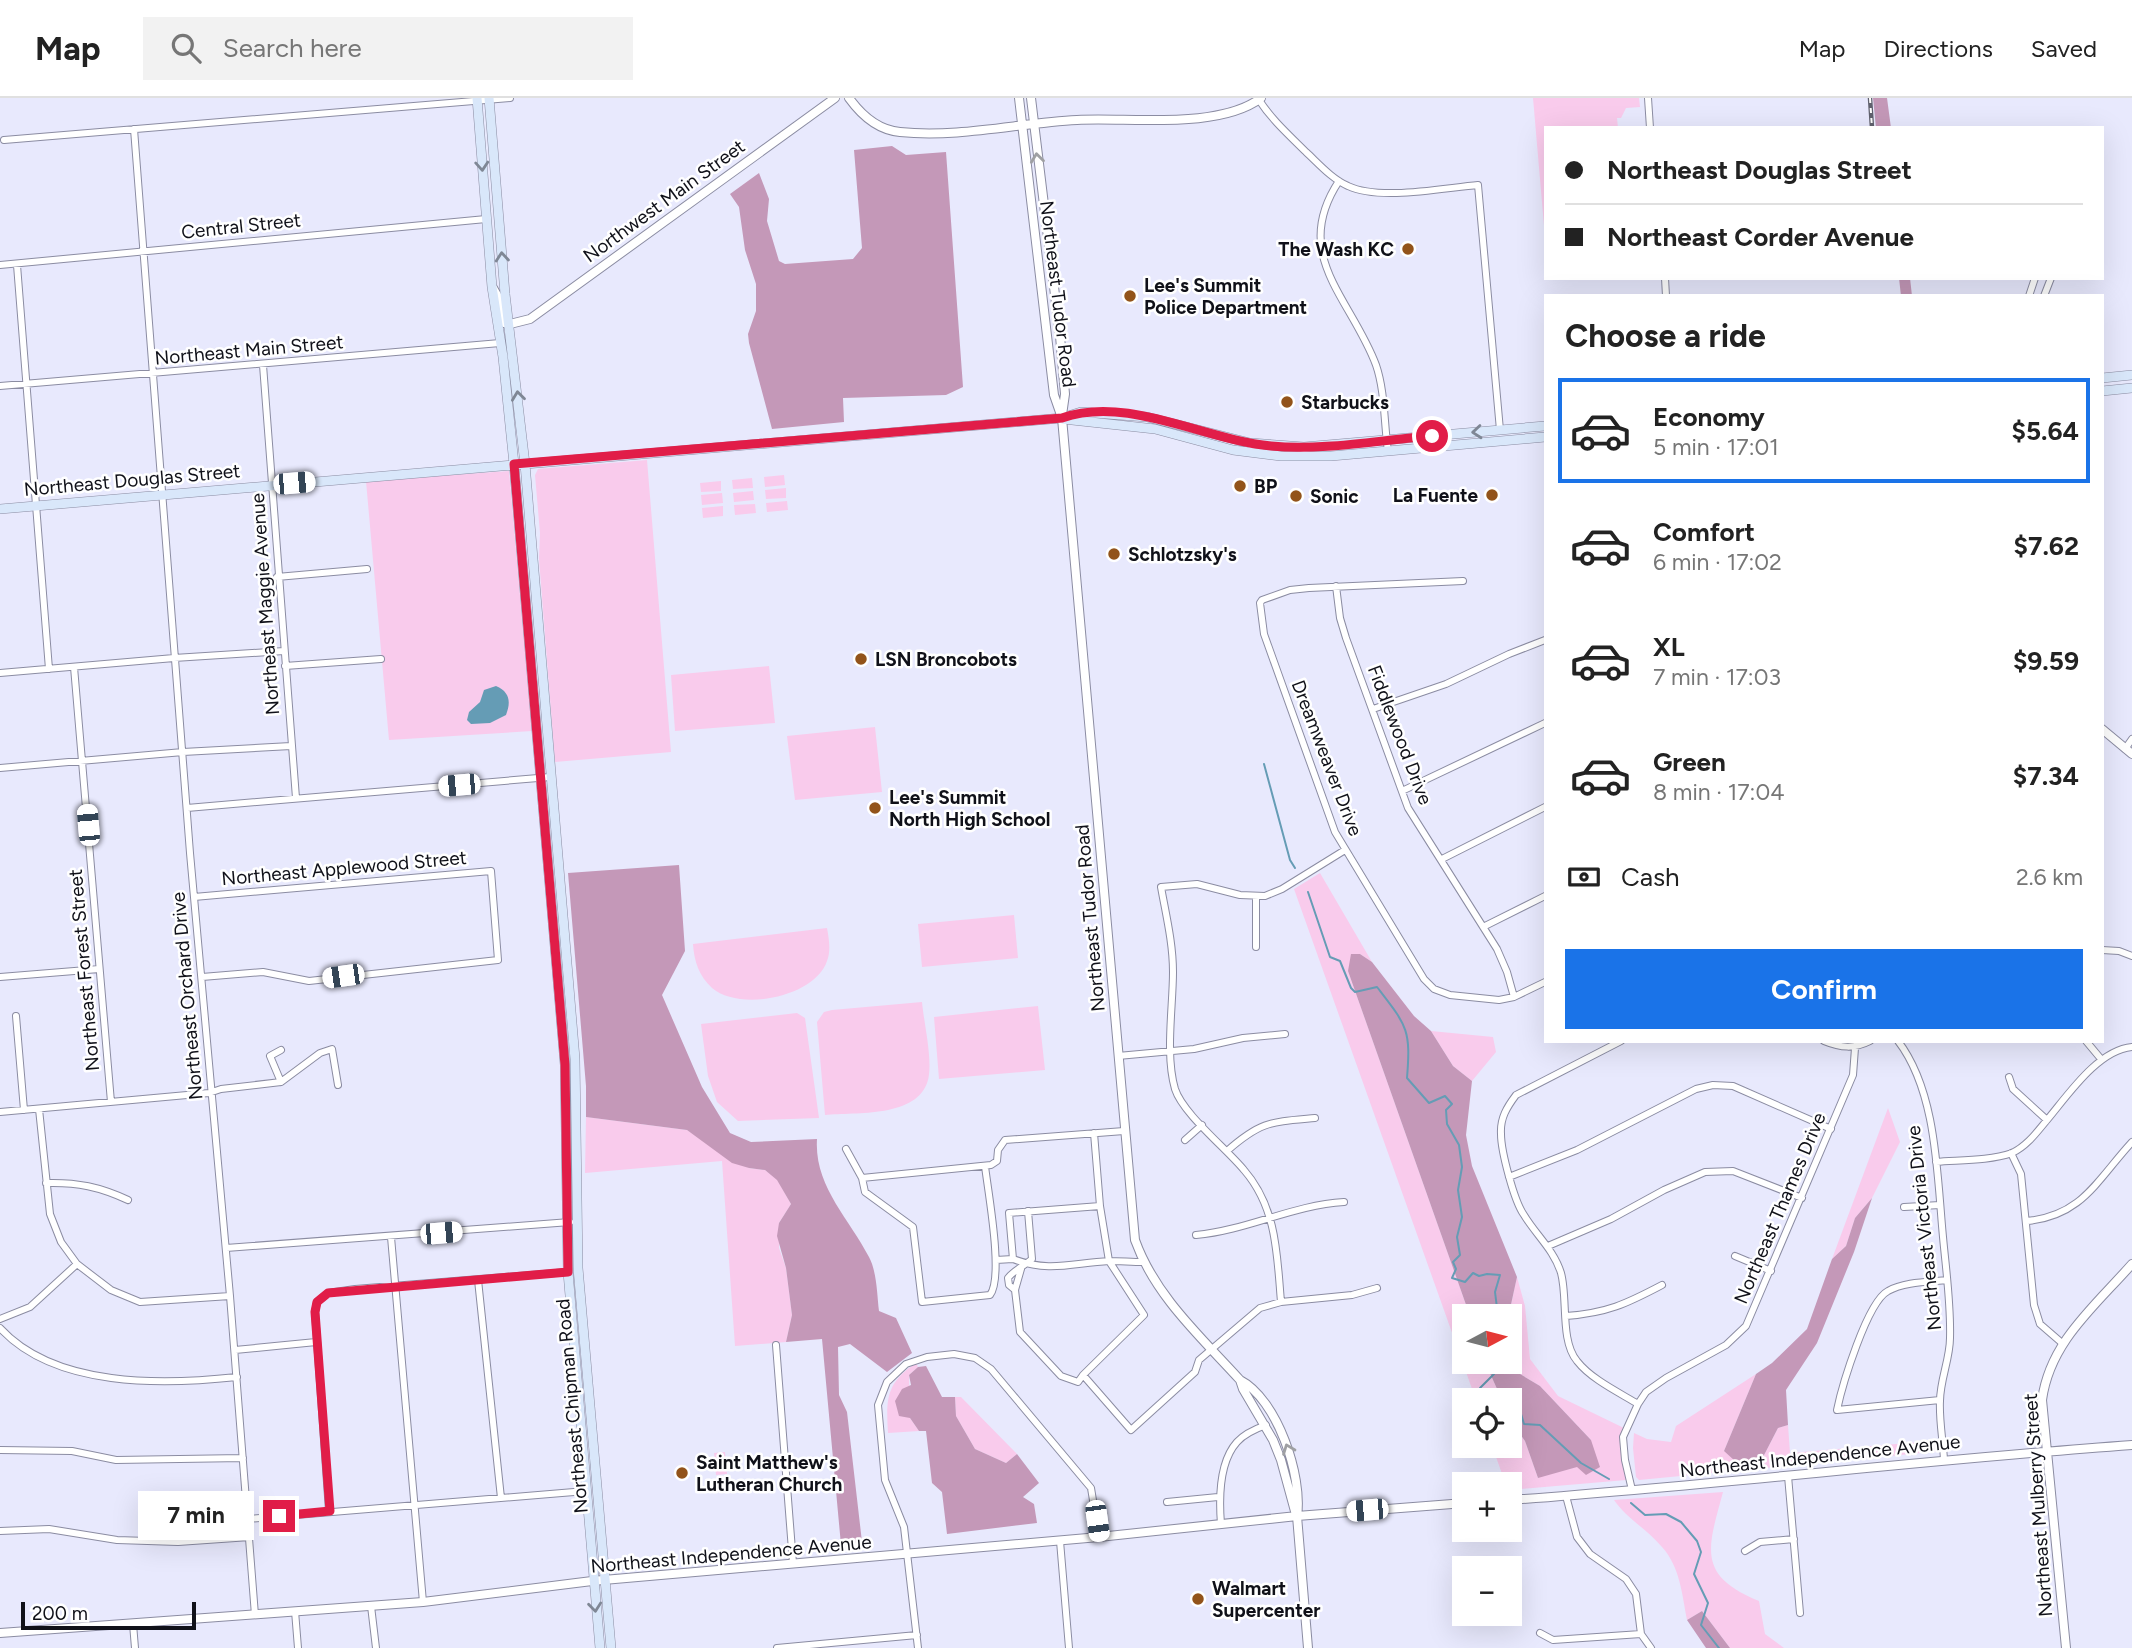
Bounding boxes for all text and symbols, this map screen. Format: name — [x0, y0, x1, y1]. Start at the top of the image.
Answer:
search box — [143, 17, 633, 80]
text: Map — [35, 29, 101, 68]
icon: search — [167, 29, 205, 67]
text: Search here — [223, 32, 362, 64]
text: Map — [1799, 34, 1845, 63]
text: Directions — [1883, 34, 1993, 63]
text: Saved — [2031, 34, 2097, 63]
street label: Northwest Main Street — [579, 135, 749, 267]
one-way arrow — [1030, 152, 1045, 164]
text: Northeast Douglas Street — [1607, 154, 1912, 186]
one-way arrow — [474, 161, 489, 172]
street label: Northeast Tudor Road — [1035, 199, 1081, 389]
street label: Central Street — [180, 208, 302, 244]
text: Northeast Corder Avenue — [1607, 221, 1914, 253]
place label: The Wash KC — [1278, 238, 1394, 261]
marker: The Wash KC — [1400, 241, 1416, 257]
one-way arrow — [494, 251, 509, 262]
place label: Lee's Summit Police Department — [1144, 274, 1307, 319]
marker: Lee's Summit Police Department — [1122, 288, 1138, 304]
text: Choose a ride — [1565, 317, 1766, 355]
street label: Northeast Main Street — [154, 330, 344, 370]
one-way arrow — [511, 390, 526, 402]
place label: Starbucks — [1301, 391, 1389, 414]
marker: Starbucks — [1279, 394, 1295, 410]
icon: car — [1569, 399, 1632, 462]
text: Economy — [1653, 401, 1765, 433]
text: $5.64 — [2012, 415, 2079, 447]
route start — [1416, 420, 1448, 452]
one-way arrow — [1471, 424, 1482, 439]
text: 5 min · 17:01 — [1653, 433, 1779, 461]
street label: Northeast Douglas Street — [23, 459, 241, 501]
car — [273, 471, 316, 495]
place label: BP — [1254, 475, 1278, 498]
marker: BP — [1232, 478, 1248, 494]
place label: La Fuente — [1393, 484, 1478, 507]
place label: Sonic — [1310, 485, 1359, 508]
marker: La Fuente — [1484, 487, 1500, 503]
marker: Sonic — [1288, 488, 1304, 504]
street label: Northeast Maggie Avenue — [246, 492, 284, 716]
icon: car — [1569, 514, 1632, 577]
text: Comfort — [1653, 516, 1755, 548]
text: $7.62 — [2014, 530, 2079, 562]
place label: Schlotzsky's — [1128, 543, 1237, 566]
marker: Schlotzsky's — [1106, 546, 1122, 562]
text: 6 min · 17:02 — [1653, 548, 1782, 576]
icon: car — [1569, 629, 1632, 692]
text: XL — [1653, 631, 1685, 663]
text: $9.59 — [2013, 645, 2079, 677]
place label: LSN Broncobots — [875, 648, 1017, 671]
marker: LSN Broncobots — [853, 651, 869, 667]
street label: Fiddlewood Drive — [1363, 662, 1437, 808]
text: 7 min · 17:03 — [1653, 663, 1781, 691]
street label: Dreamweaver Drive — [1287, 677, 1367, 839]
icon: car — [1569, 744, 1632, 807]
text: Green — [1653, 746, 1726, 778]
text: $7.34 — [2013, 760, 2079, 792]
car — [438, 773, 481, 797]
text: 8 min · 17:04 — [1653, 778, 1784, 806]
place label: Lee's Summit North High School — [889, 786, 1050, 831]
marker: Lee's Summit North High School — [867, 800, 883, 816]
car — [76, 803, 101, 847]
street label: Northeast Tudor Road — [1070, 823, 1110, 1013]
street label: Northeast Applewood Street — [220, 846, 468, 890]
icon: cash — [1565, 858, 1603, 896]
text: Cash — [1621, 861, 1680, 893]
text: 2.6 km — [2016, 863, 2083, 891]
street label: Northeast Forest Street — [64, 868, 104, 1072]
street label: Northeast Orchard Drive — [166, 891, 208, 1101]
button: Confirm — [1565, 949, 2083, 1029]
car — [321, 963, 366, 989]
street label: Northeast Thames Drive — [1729, 1109, 1831, 1307]
street label: Northeast Victoria Drive — [1902, 1124, 1946, 1332]
car — [420, 1221, 463, 1245]
street label: Northeast Chipman Road — [551, 1298, 593, 1514]
north arrow — [1452, 1304, 1522, 1374]
map controls — [1452, 1304, 1522, 1626]
button: locate — [1452, 1388, 1522, 1458]
street label: Northeast Mulberry Street — [2019, 1393, 2057, 1617]
street label: Northeast Independence Avenue — [1679, 1430, 1961, 1482]
one-way arrow — [1282, 1444, 1296, 1456]
place label: Saint Matthew's Lutheran Church — [696, 1451, 842, 1496]
marker: Saint Matthew's Lutheran Church — [674, 1465, 690, 1481]
button: + — [1452, 1472, 1522, 1542]
callout: 7 min — [139, 1492, 254, 1540]
car — [1346, 1498, 1389, 1522]
car — [1084, 1499, 1111, 1543]
route end — [263, 1500, 295, 1532]
text: 7 min — [167, 1501, 225, 1529]
street label: Northeast Independence Avenue — [590, 1530, 872, 1578]
button: − — [1452, 1556, 1522, 1626]
place label: Walmart Supercenter — [1212, 1577, 1320, 1622]
marker: Walmart Supercenter — [1190, 1591, 1206, 1607]
scale bar — [21, 1599, 196, 1631]
one-way arrow — [588, 1601, 603, 1613]
text: 200 m — [32, 1602, 88, 1625]

